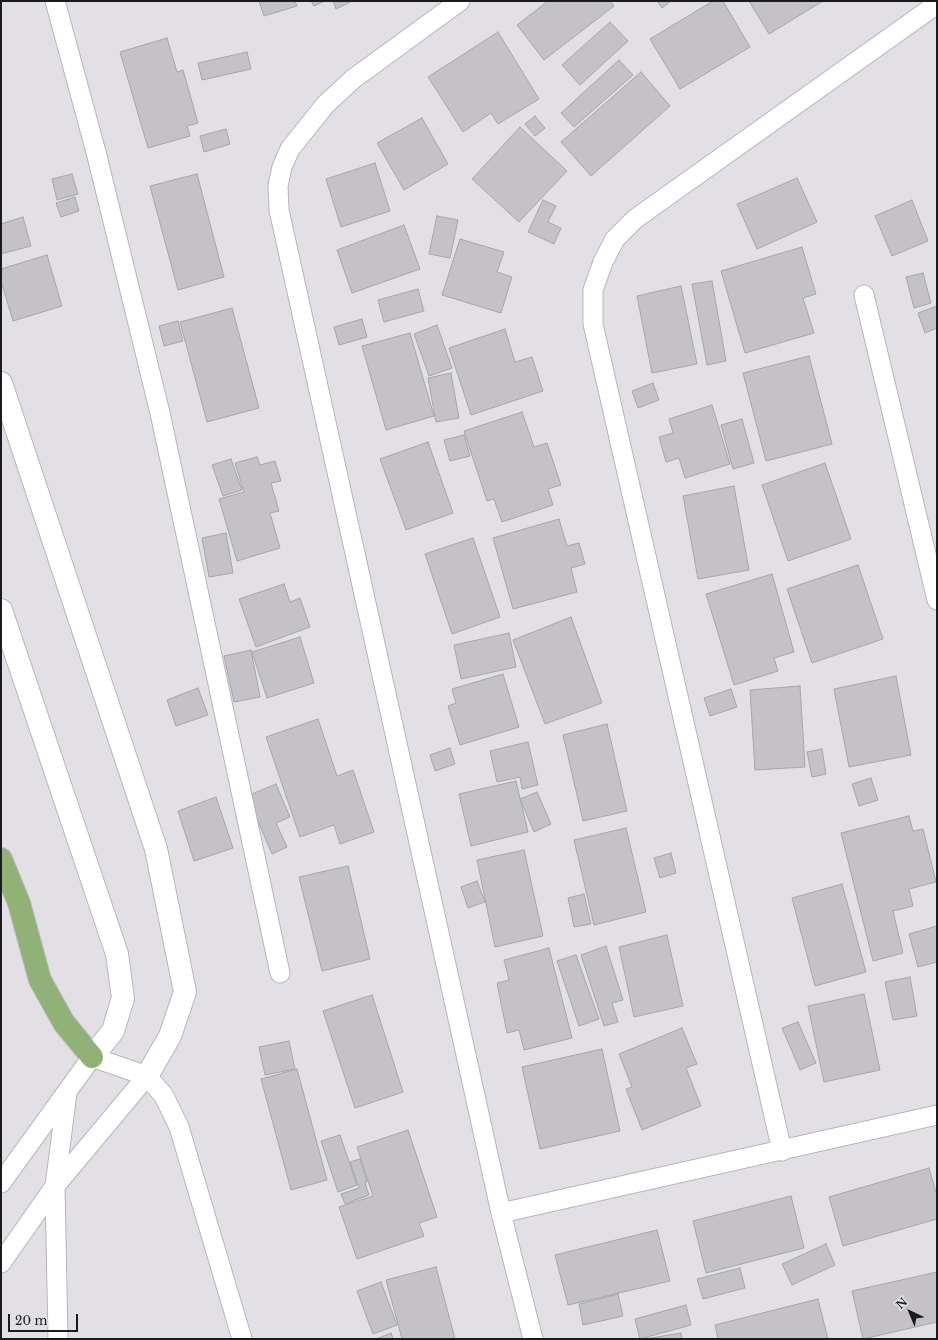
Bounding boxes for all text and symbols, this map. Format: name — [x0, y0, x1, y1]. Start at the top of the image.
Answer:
north arrow — [890, 1292, 930, 1332]
text: N — [893, 1295, 910, 1312]
scale bar — [10, 1306, 80, 1332]
text: 20 m — [15, 1313, 47, 1328]

